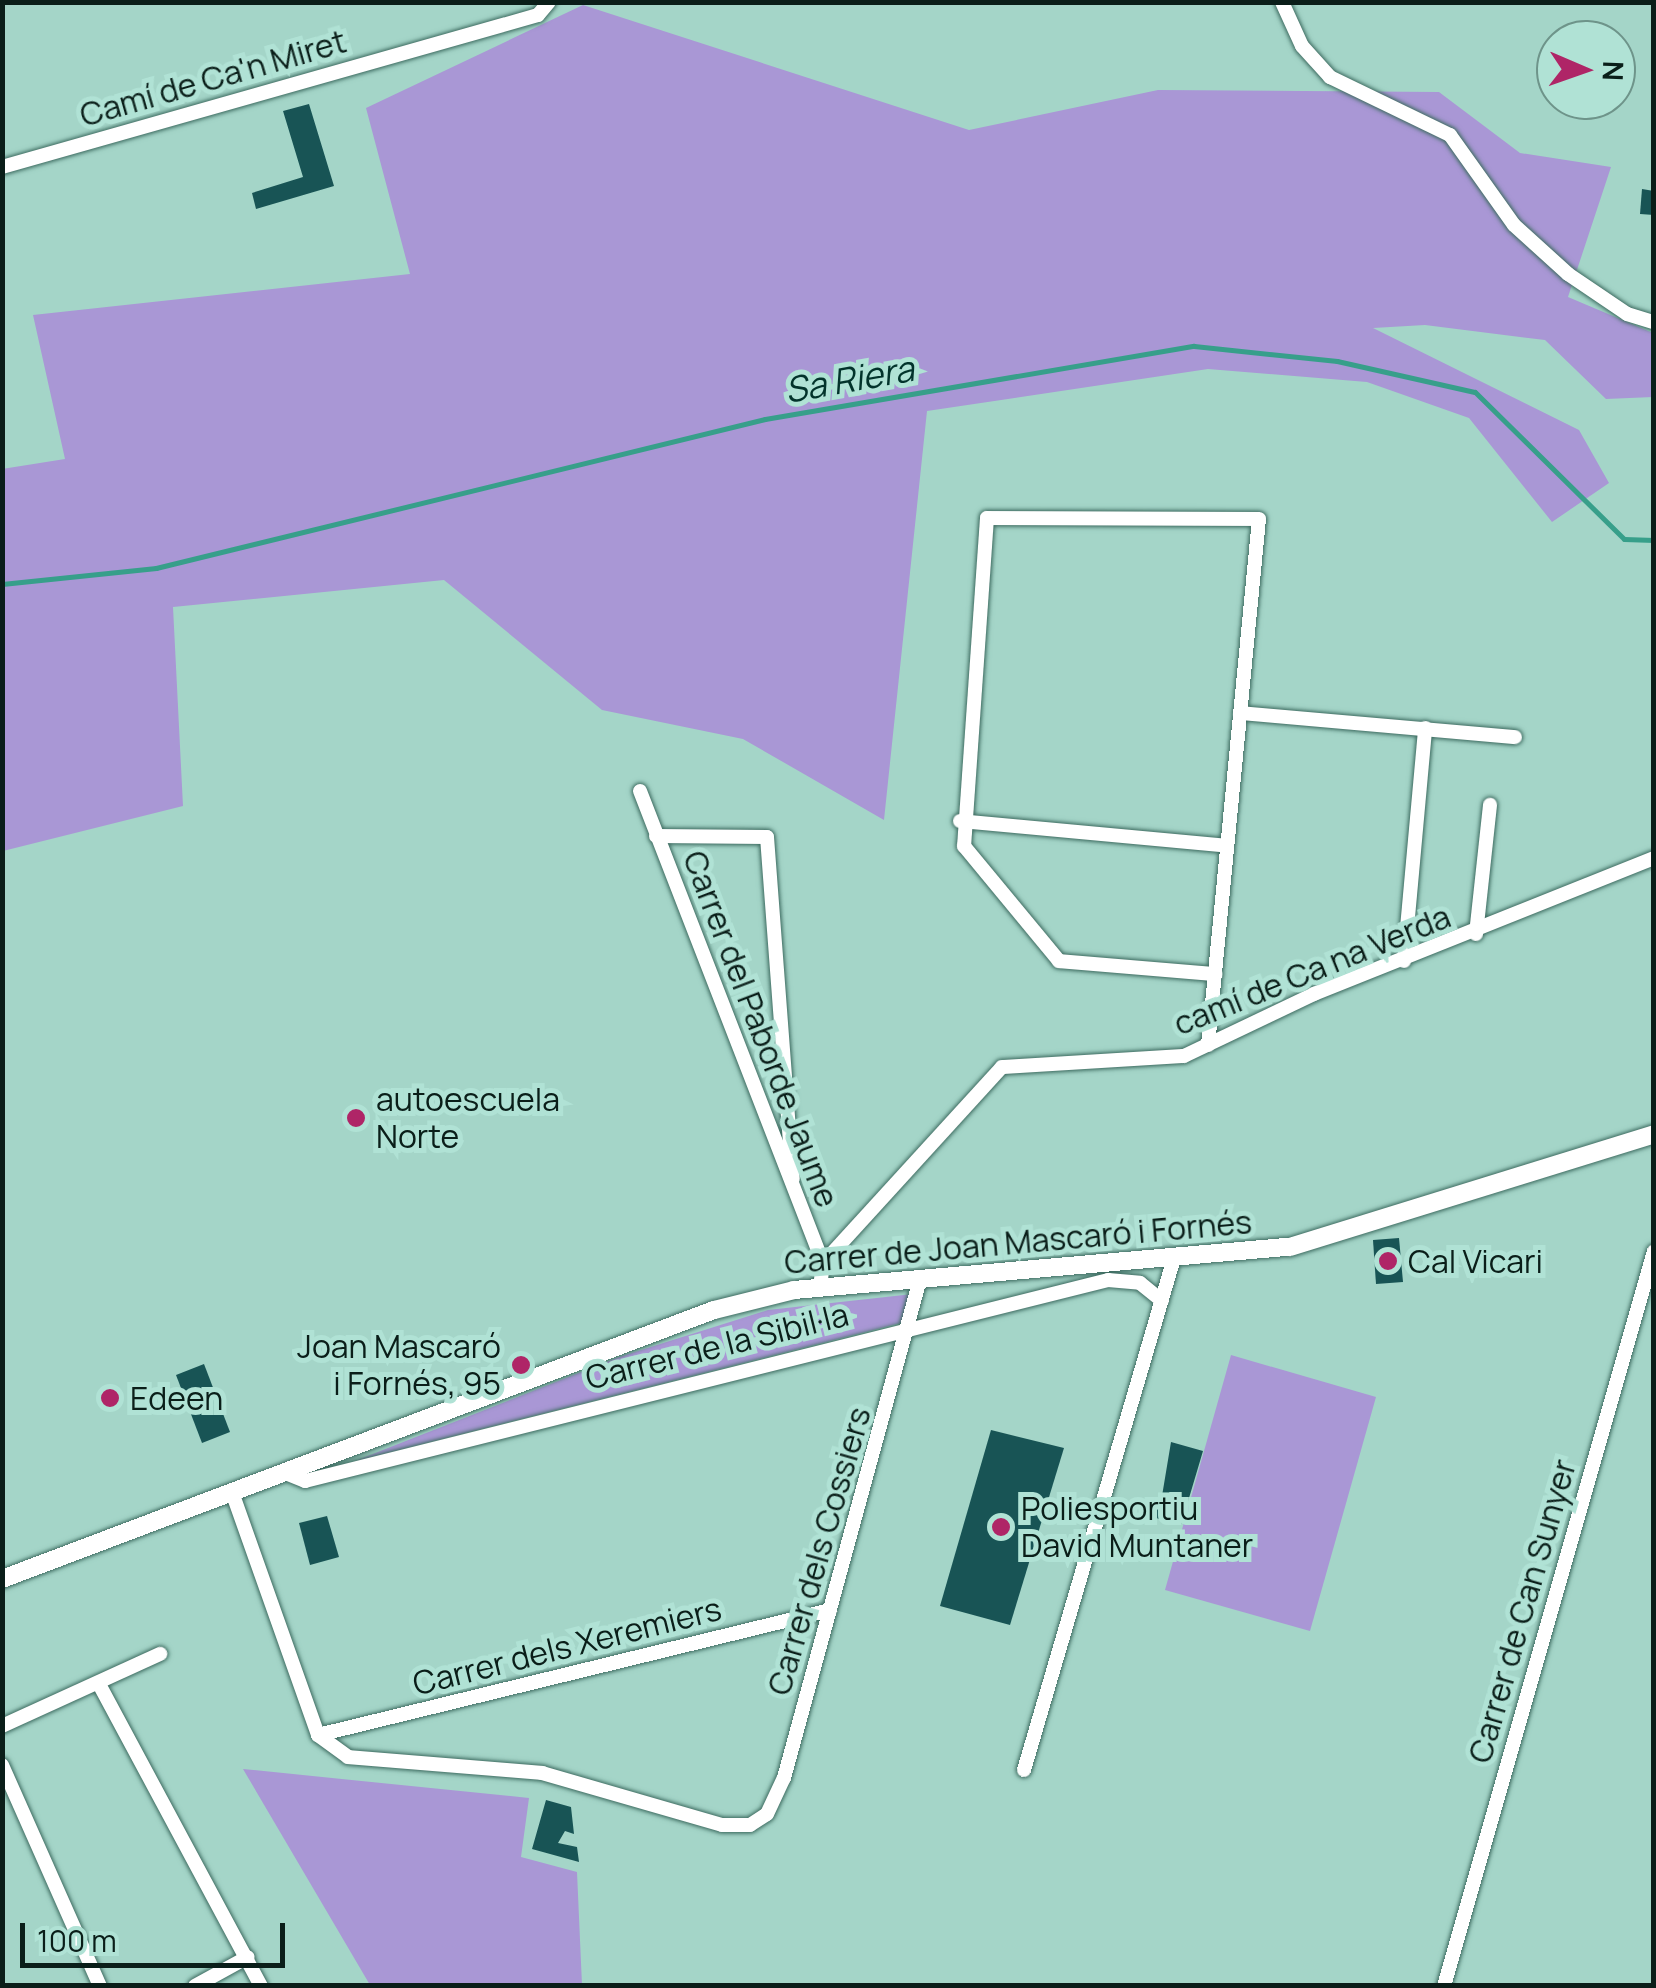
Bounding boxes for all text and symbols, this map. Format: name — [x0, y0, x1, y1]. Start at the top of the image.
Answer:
north arrow — [1536, 20, 1636, 120]
street label: Camí de Ca'n Miret — [75, 22, 351, 134]
text: N — [1595, 60, 1633, 82]
water label: Sa Riera — [781, 347, 917, 411]
street label: Carrer del Paborde Jaume — [675, 845, 847, 1213]
street label: camí de Ca na Verda — [1168, 897, 1456, 1043]
place label: autoescuela Norte — [376, 1081, 560, 1156]
marker: autoescuela Norte — [345, 1107, 367, 1129]
street label: Carrer de Joan Mascaró i Fornés — [783, 1202, 1253, 1282]
place label: Cal Vicari — [1408, 1242, 1543, 1280]
marker: Cal Vicari — [1377, 1250, 1399, 1272]
street label: Carrer de la Sibil·la — [582, 1295, 852, 1397]
place label: Joan Mascaró i Fornés, 95 — [297, 1328, 501, 1403]
marker: Joan Mascaró i Fornés, 95 — [510, 1354, 532, 1376]
place label: Edeen — [130, 1379, 223, 1417]
marker: Edeen — [99, 1387, 121, 1409]
street label: Carrer dels Cossiers — [760, 1403, 878, 1699]
street label: Carrer de Can Sunyer — [1460, 1455, 1584, 1767]
place label: Poliesportiu David Muntaner — [1021, 1490, 1253, 1565]
marker: Poliesportiu David Muntaner — [990, 1516, 1012, 1538]
street label: Carrer dels Xeremiers — [409, 1589, 725, 1703]
scale bar — [25, 1903, 290, 1965]
text: 100 m — [37, 1920, 117, 1961]

